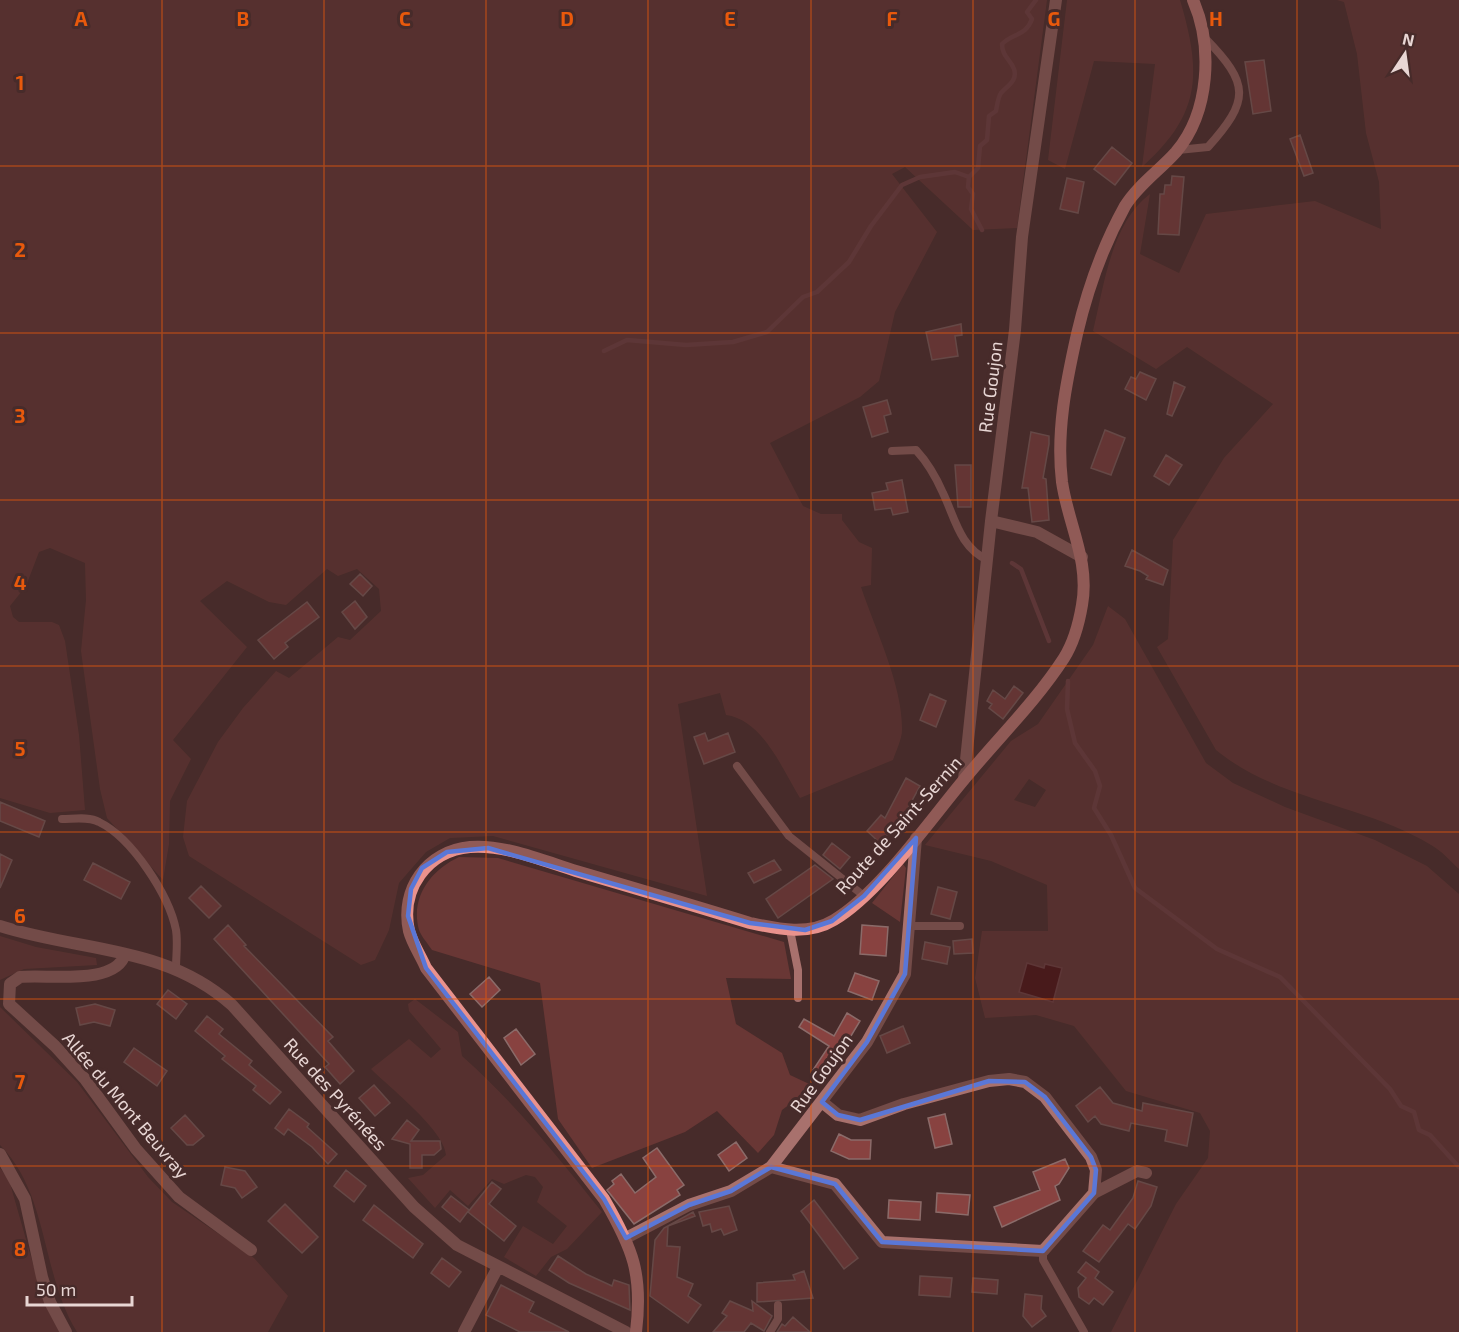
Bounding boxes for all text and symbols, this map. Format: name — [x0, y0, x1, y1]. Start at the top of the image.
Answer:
text: A — [74, 6, 88, 30]
text: B — [237, 6, 249, 30]
text: C — [399, 6, 411, 30]
text: D — [560, 6, 574, 30]
text: E — [724, 6, 736, 30]
text: F — [886, 6, 898, 30]
text: G — [1048, 6, 1060, 30]
text: H — [1209, 6, 1223, 30]
north arrow — [1375, 24, 1435, 84]
text: N — [1401, 28, 1416, 49]
text: 1 — [16, 70, 24, 94]
text: 2 — [14, 237, 26, 261]
street label: Rue Goujon — [973, 340, 1007, 434]
text: 3 — [14, 403, 26, 427]
text: 4 — [14, 570, 27, 594]
text: 5 — [14, 736, 26, 760]
street label: Route de Saint-Sernin — [830, 752, 966, 898]
text: 6 — [14, 903, 26, 927]
street label: Allée du Mont Beuvray — [58, 1027, 194, 1183]
street label: Rue Goujon — [785, 1029, 857, 1117]
street label: Rue des Pyrénées — [280, 1033, 392, 1155]
text: 7 — [15, 1069, 26, 1093]
text: 8 — [14, 1236, 26, 1260]
scale bar — [27, 1269, 132, 1307]
text: 50 m — [36, 1278, 76, 1300]

